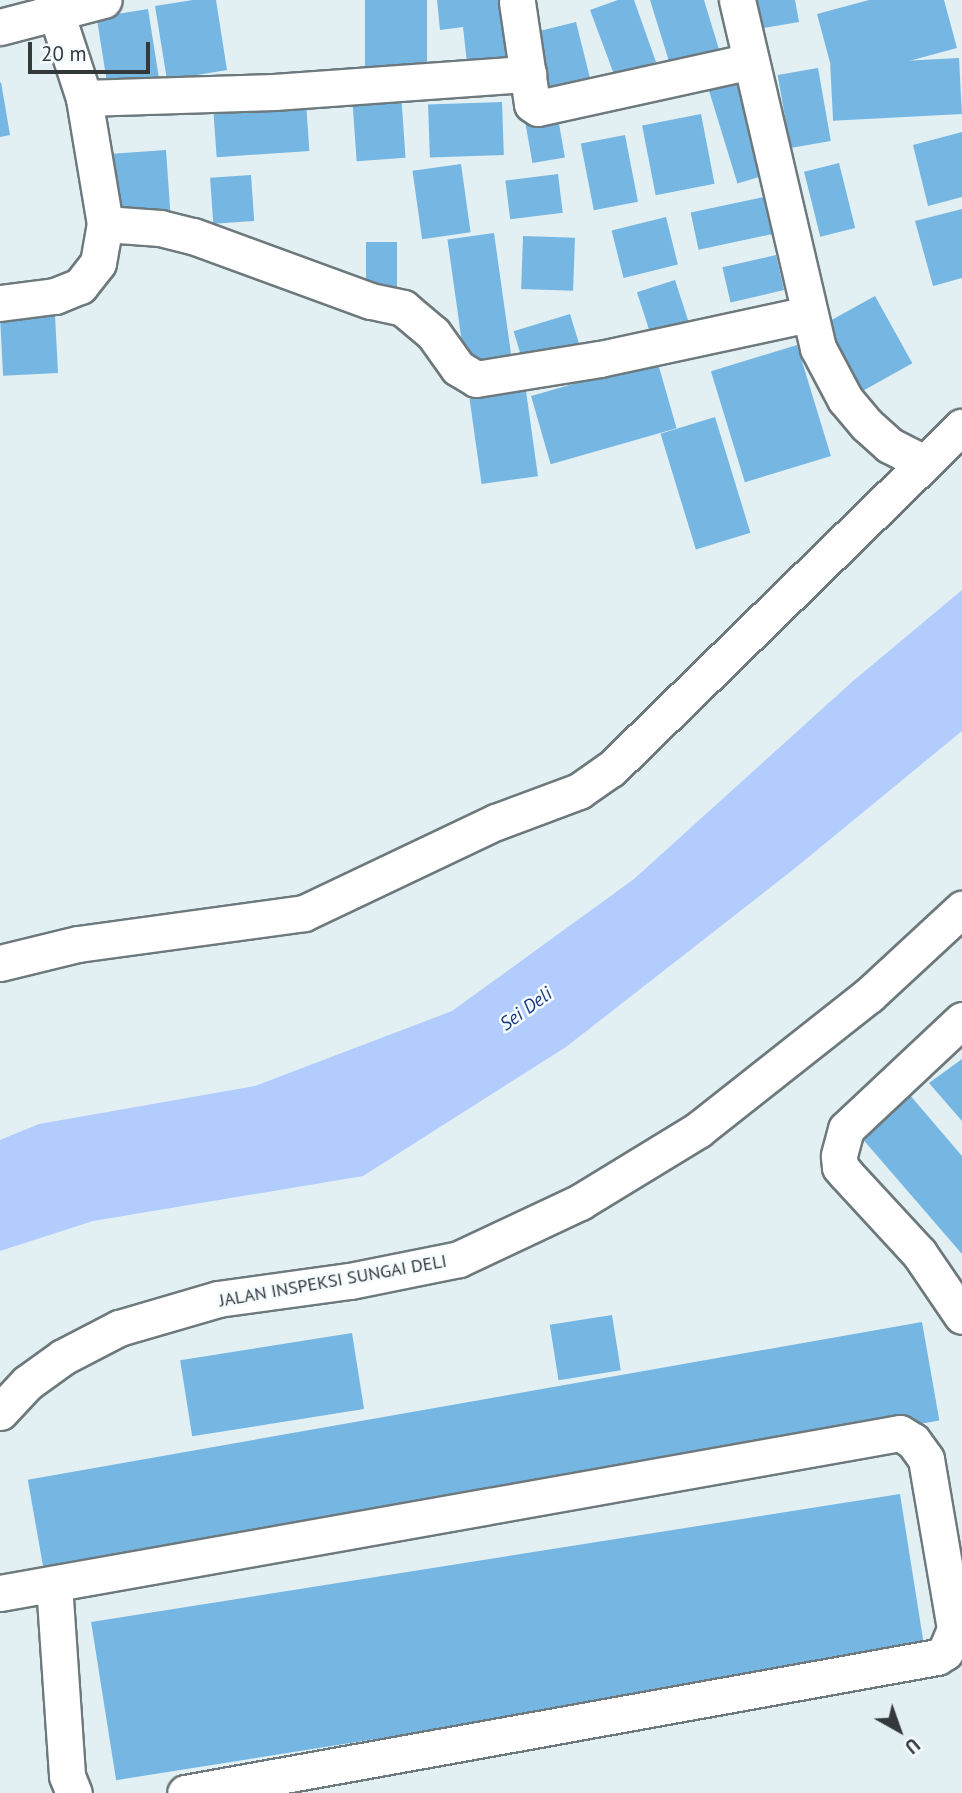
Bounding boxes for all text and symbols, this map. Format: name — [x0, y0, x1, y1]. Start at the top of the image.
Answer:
scale bar — [32, 28, 154, 72]
text: 20 m — [41, 40, 87, 67]
water label: Sei Deli — [495, 982, 557, 1036]
street label: JALAN INSPEKSI SUNGAI DELI — [217, 1250, 449, 1312]
north arrow — [864, 1695, 934, 1765]
text: U — [900, 1733, 925, 1759]

